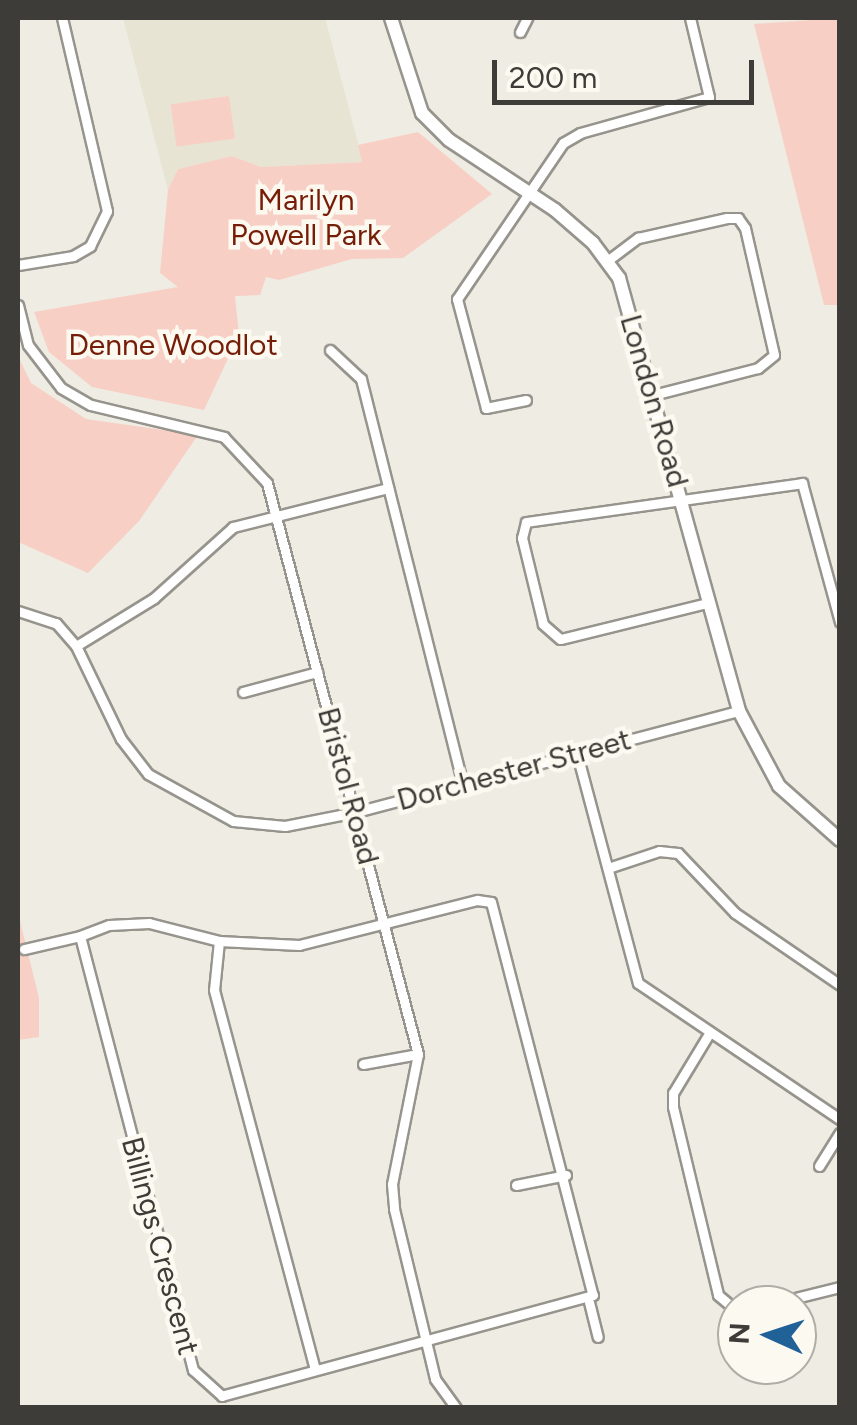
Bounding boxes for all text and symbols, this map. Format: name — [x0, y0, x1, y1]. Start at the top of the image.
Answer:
scale bar — [497, 40, 760, 102]
text: 200 m — [509, 59, 597, 96]
park label: Marilyn Powell Park — [230, 182, 382, 252]
street label: London Road — [612, 311, 696, 491]
park label: Denne Woodlot — [68, 327, 278, 363]
street label: Bristol Road — [310, 704, 386, 868]
street label: Dorchester Street — [393, 721, 635, 819]
street label: Billings Crescent — [114, 1133, 206, 1359]
north arrow — [717, 1285, 817, 1385]
text: N — [721, 1322, 757, 1345]

